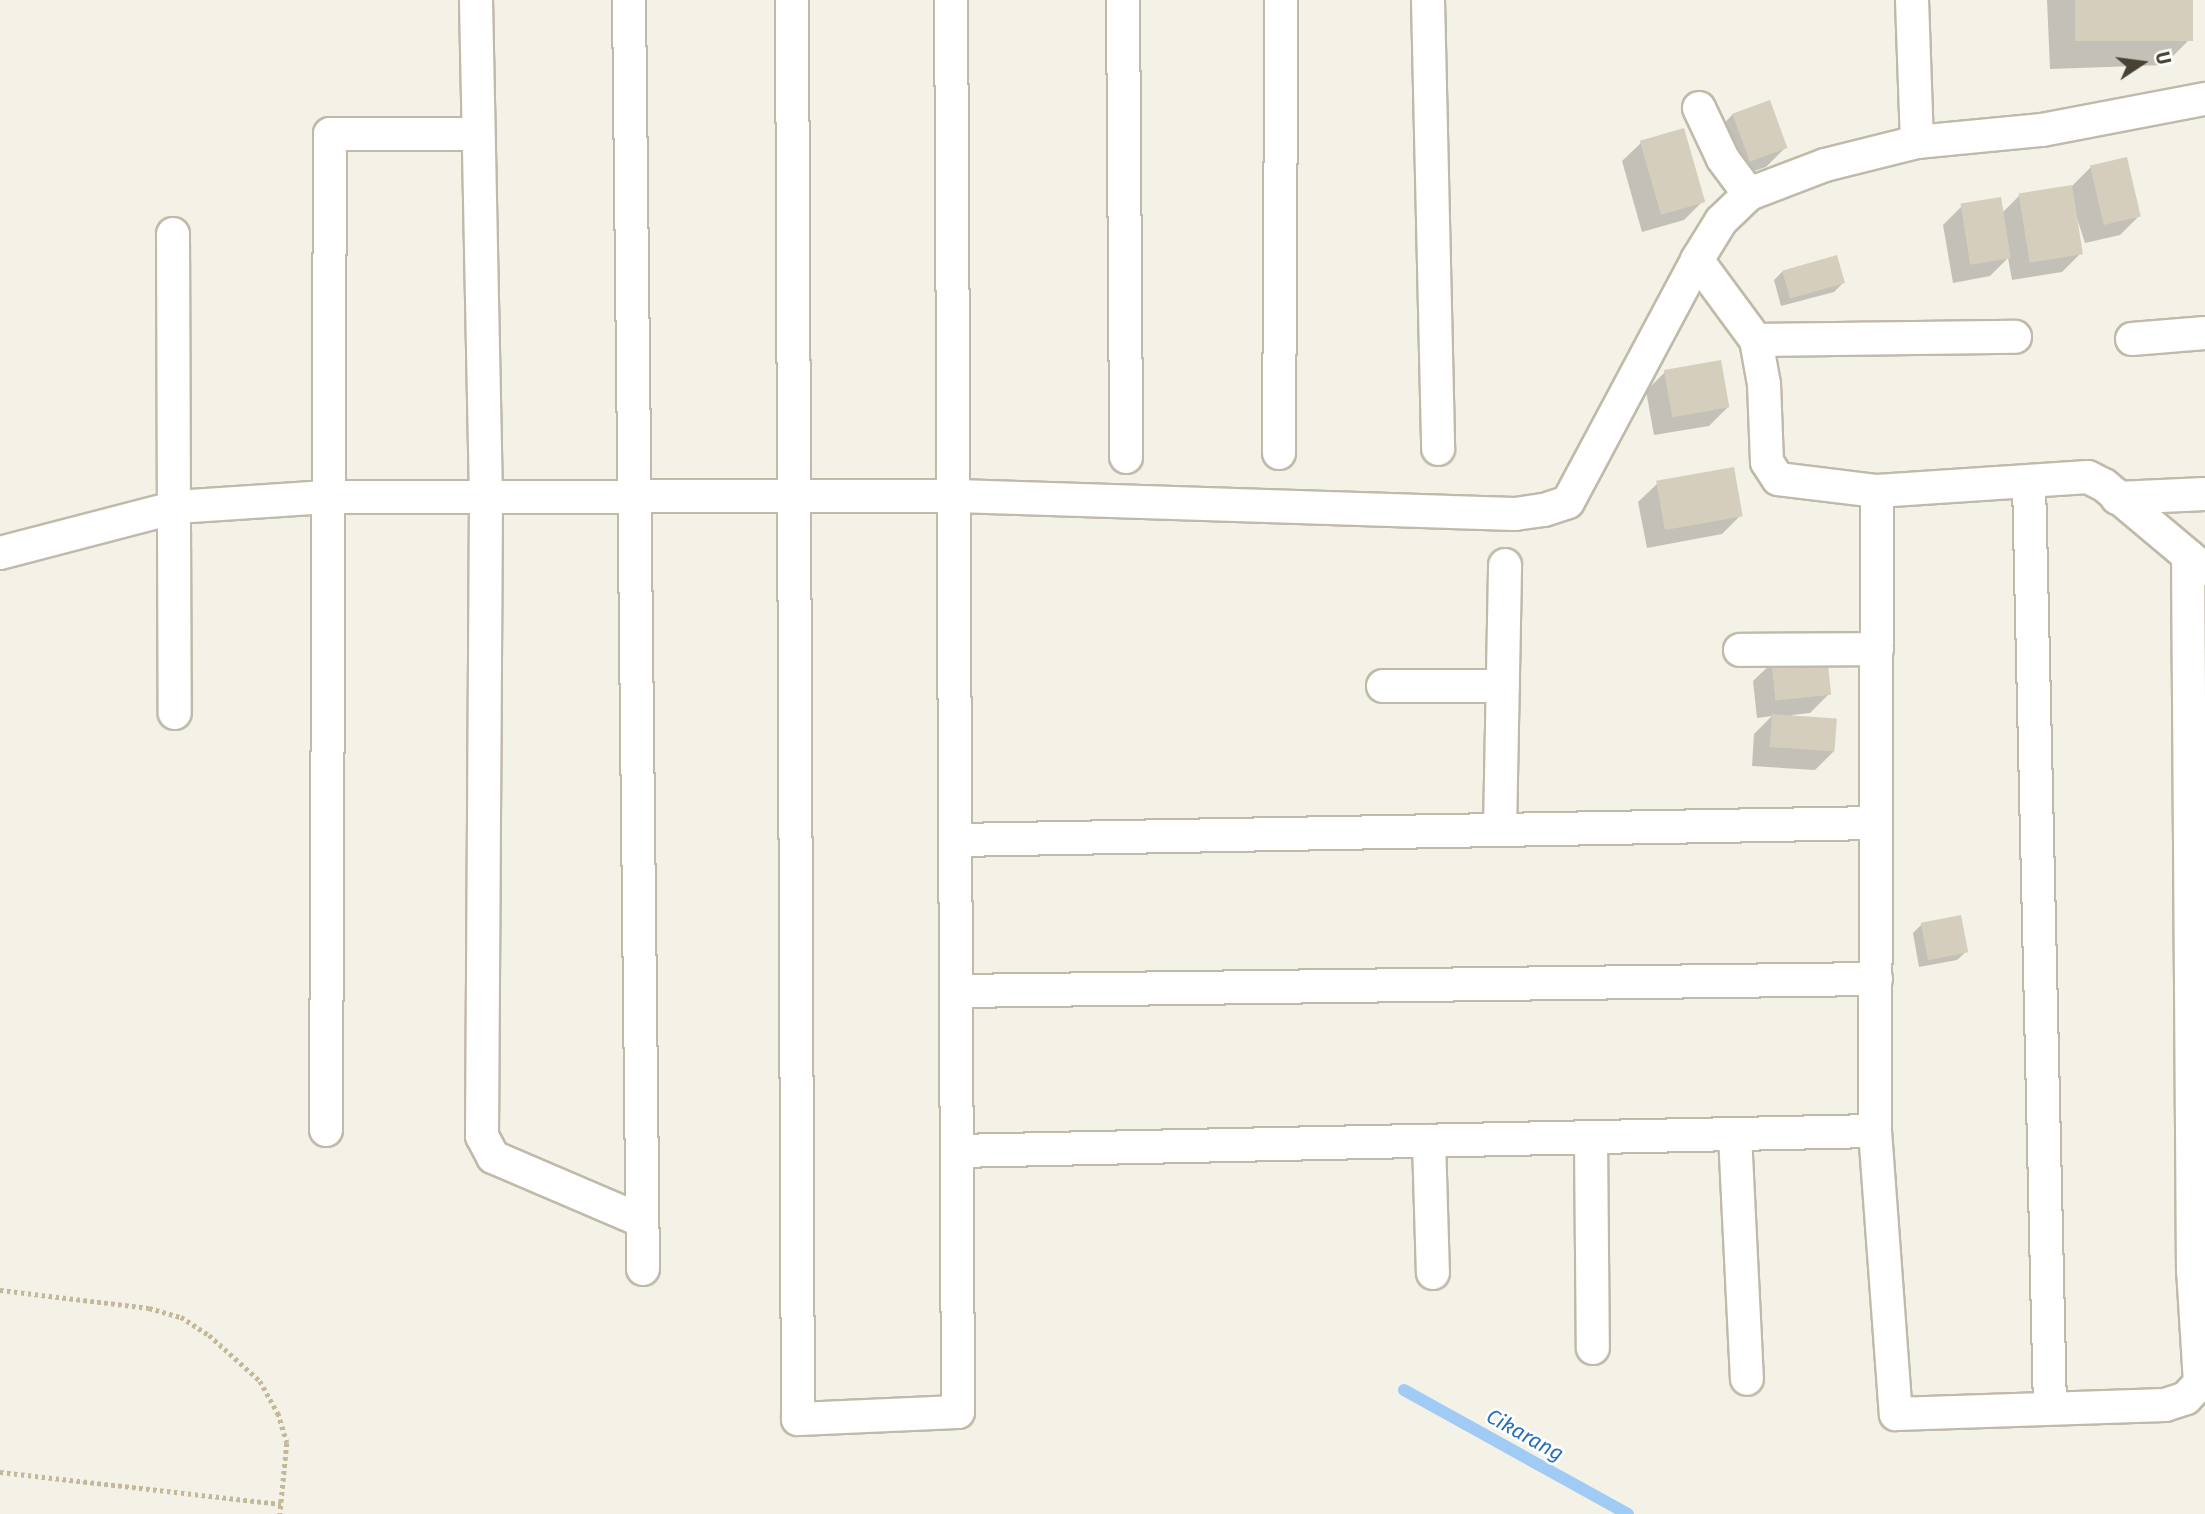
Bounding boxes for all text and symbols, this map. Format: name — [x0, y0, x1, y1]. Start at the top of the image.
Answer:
north arrow — [2107, 28, 2177, 98]
text: U — [2150, 50, 2176, 67]
water label: Cikarang — [1482, 1403, 1568, 1467]

